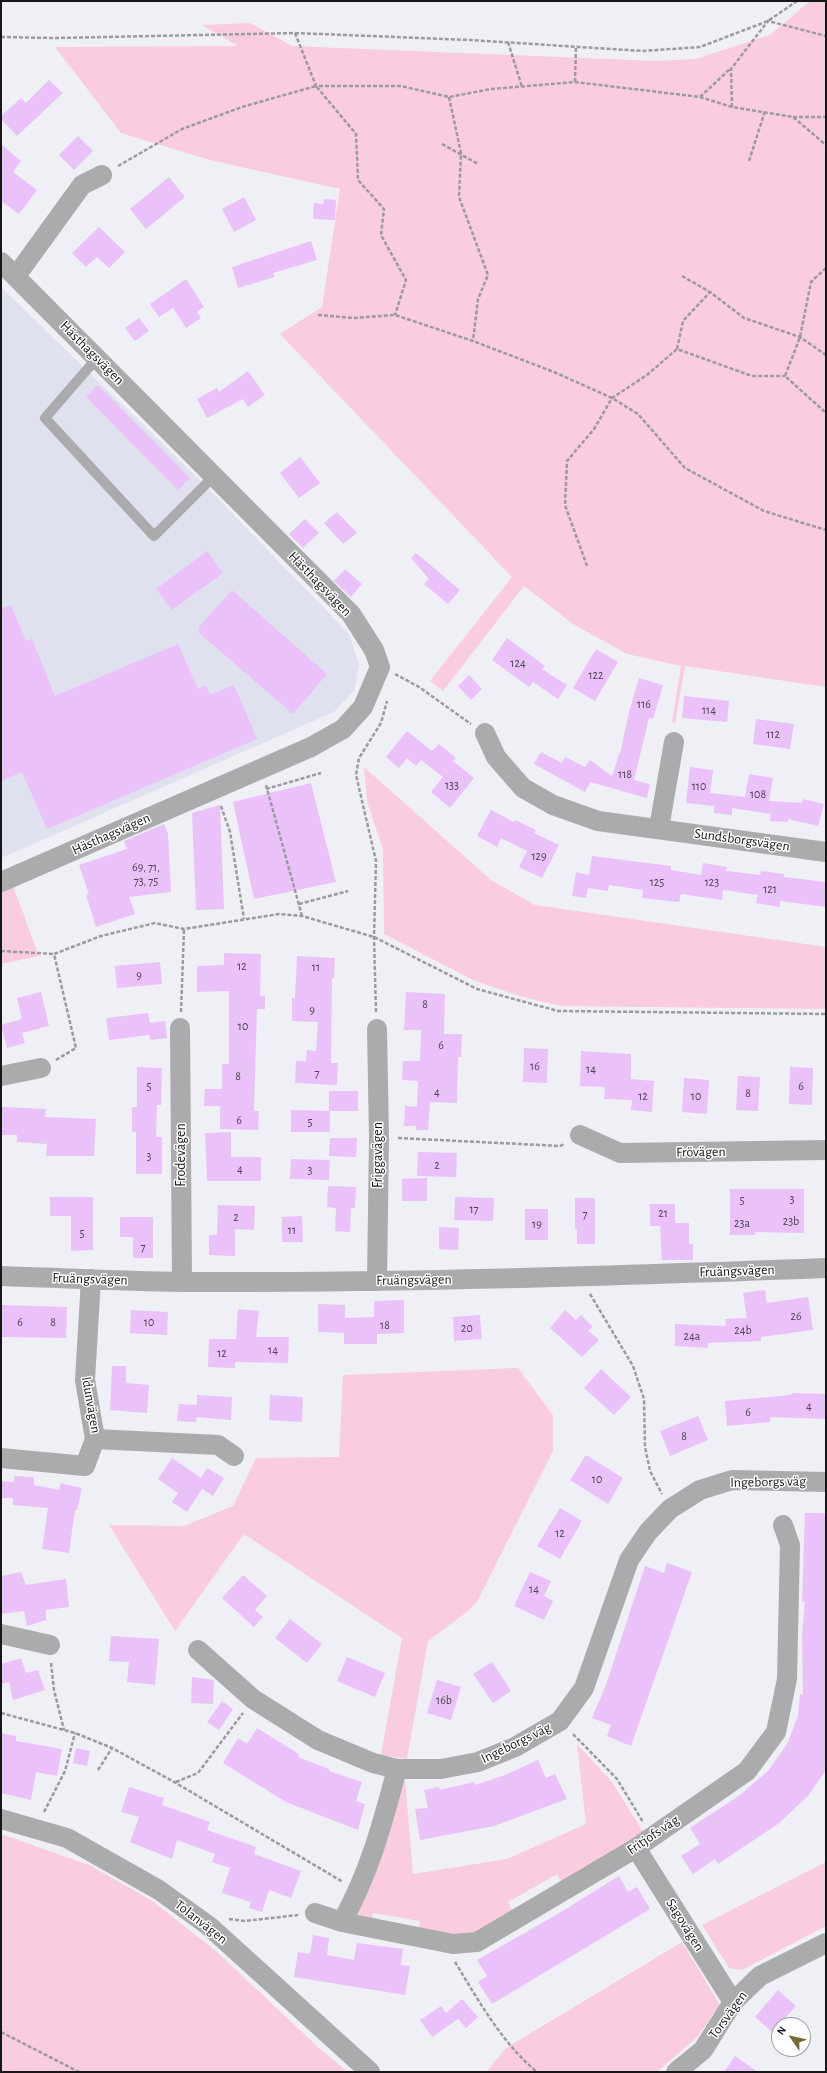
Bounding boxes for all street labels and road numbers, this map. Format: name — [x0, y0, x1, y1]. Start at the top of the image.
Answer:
street label: Hästhagsvägen — [56, 317, 128, 389]
street label: Hästhagsvägen — [285, 548, 355, 620]
street label: Hästhagsvägen — [69, 809, 153, 859]
street label: Sundsborgsvägen — [693, 825, 791, 855]
street label: Friggavägen — [370, 1122, 386, 1188]
street label: Frodevägen — [173, 1123, 189, 1187]
street label: Frövägen — [676, 1143, 726, 1161]
street label: Fruängsvägen — [699, 1261, 775, 1281]
street label: Fruängsvägen — [52, 1269, 128, 1289]
street label: Fruängsvägen — [376, 1271, 452, 1289]
street label: Idunvägen — [78, 1375, 104, 1435]
street label: Ingeborgs väg — [730, 1473, 806, 1491]
street label: Ingeborgs väg — [478, 1719, 554, 1767]
street label: Fritjofs väg — [624, 1812, 682, 1858]
street label: Tolanvägen — [171, 1896, 231, 1948]
street label: Sagovägen — [662, 1896, 708, 1954]
street label: Torsvägen — [705, 1988, 751, 2042]

